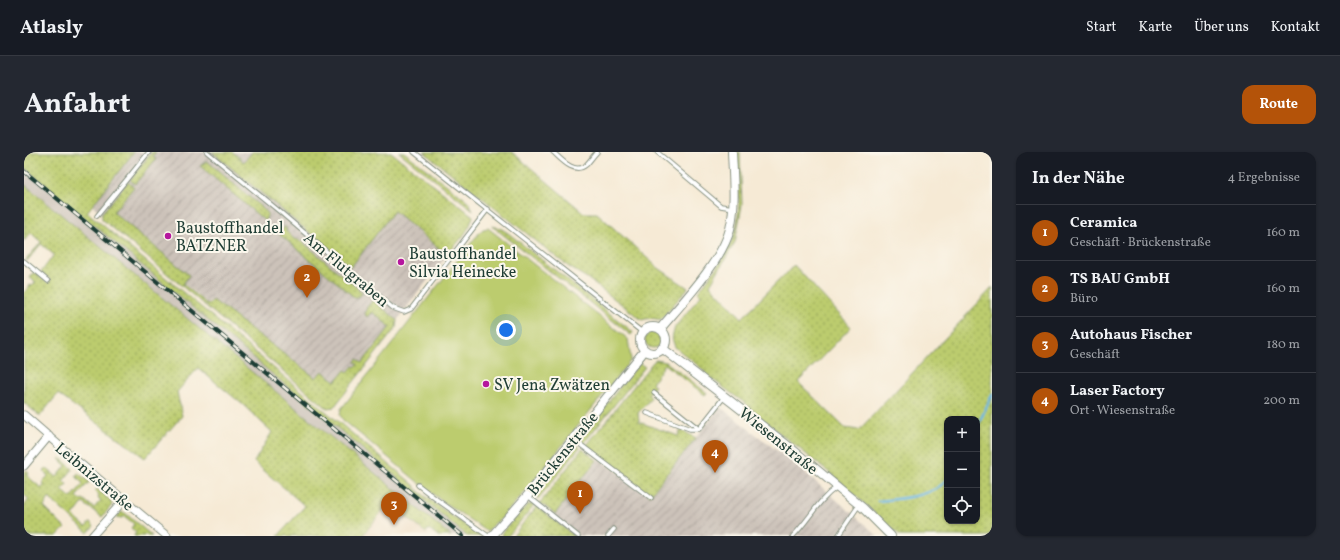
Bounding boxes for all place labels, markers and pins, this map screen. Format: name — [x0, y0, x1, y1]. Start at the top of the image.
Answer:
place label: Baustoffhandel BATZNER — [176, 218, 284, 258]
marker: Baustoffhandel BATZNER — [163, 231, 173, 241]
place label: Baustoffhandel Silvia Heinecke — [409, 244, 517, 284]
marker: Baustoffhandel Silvia Heinecke — [396, 257, 406, 267]
pin: 2 — [294, 265, 320, 298]
place label: SV Jena Zwätzen — [494, 375, 610, 397]
marker: SV Jena Zwätzen — [481, 379, 491, 389]
pin: 4 — [702, 440, 728, 473]
pin: 1 — [567, 481, 593, 514]
pin: 3 — [381, 492, 407, 525]

